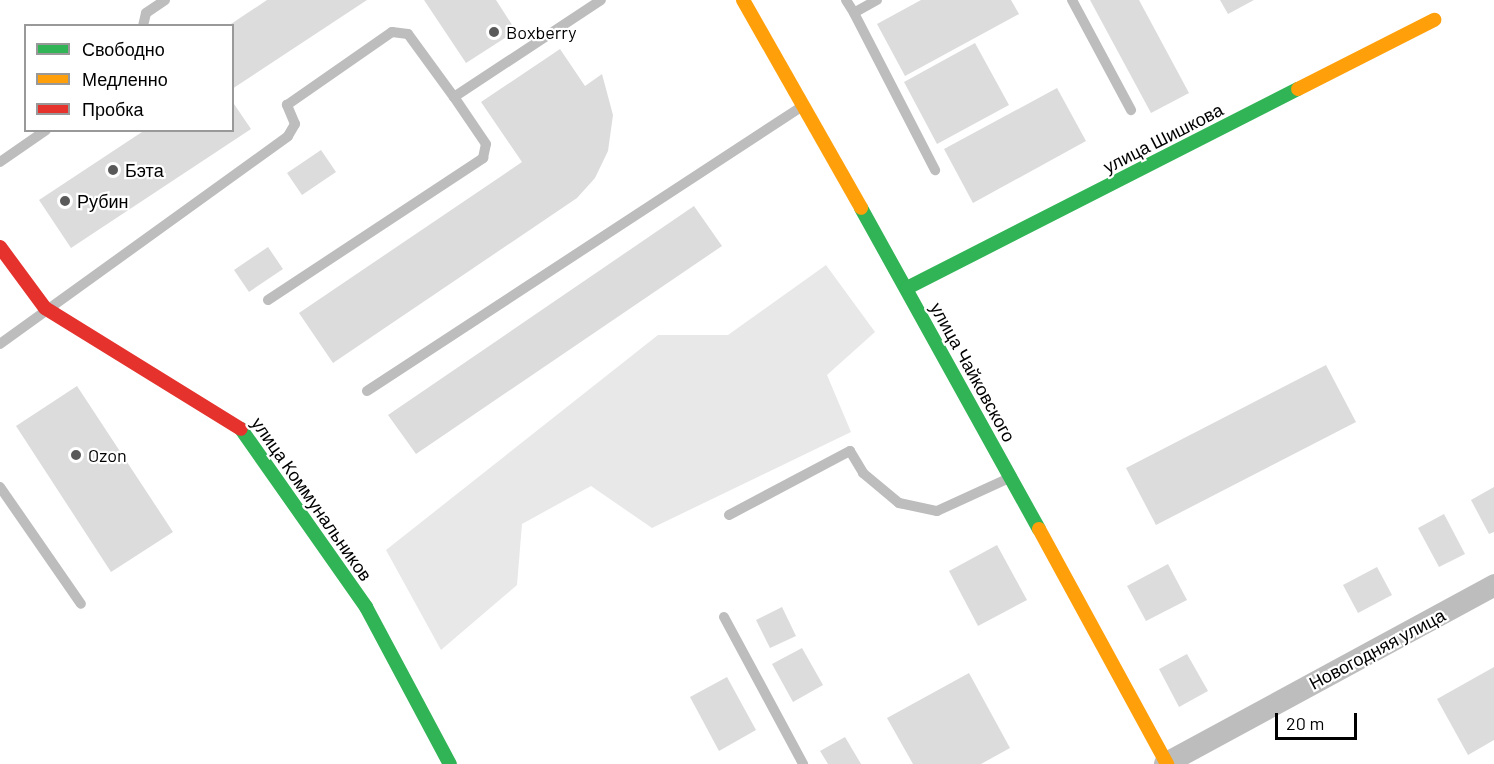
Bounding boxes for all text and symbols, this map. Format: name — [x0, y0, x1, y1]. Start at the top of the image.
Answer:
place label: Boxberry — [506, 21, 577, 43]
legend — [24, 24, 234, 132]
marker: Boxberry — [487, 25, 501, 39]
text: Свободно — [82, 38, 165, 60]
text: Медленно — [82, 68, 168, 90]
text: Пробка — [82, 98, 144, 120]
street label: улица Шишкова — [1099, 99, 1227, 177]
place label: Бэта — [125, 159, 164, 181]
marker: Бэта — [106, 163, 120, 177]
place label: Рубин — [77, 190, 129, 212]
marker: Рубин — [58, 194, 72, 208]
street label: улица Чайковского — [926, 299, 1020, 445]
street label: улица Коммунальников — [247, 413, 377, 585]
place label: Ozon — [88, 444, 127, 466]
marker: Ozon — [69, 448, 83, 462]
street label: Новогодняя улица — [1305, 604, 1449, 694]
scale bar — [1278, 701, 1360, 739]
text: 20 m — [1286, 712, 1324, 734]

